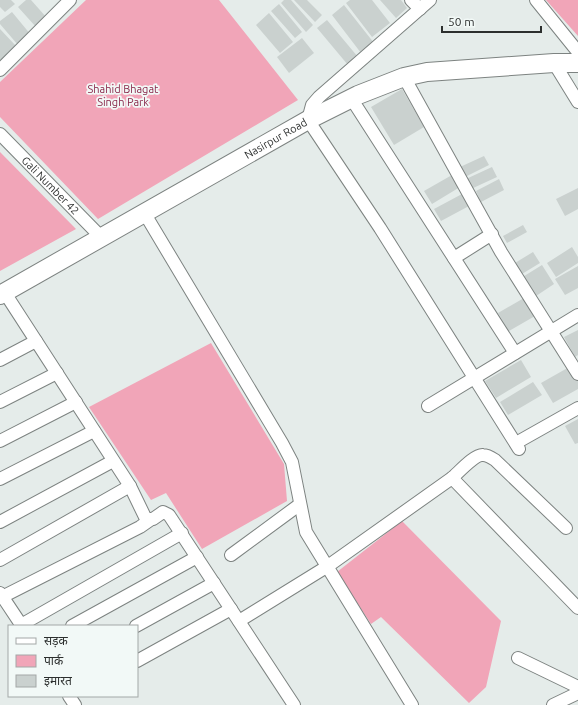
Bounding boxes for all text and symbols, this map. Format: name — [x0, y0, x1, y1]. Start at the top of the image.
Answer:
scale bar — [442, 8, 541, 34]
text: 50 m — [448, 15, 475, 28]
park label: Shahid Bhagat Singh Park — [88, 83, 159, 108]
street label: Nasirpur Road — [242, 116, 309, 161]
street label: Gali Number 42 — [19, 154, 81, 217]
legend — [8, 625, 138, 697]
text: सड़क — [44, 634, 69, 648]
text: पार्क — [44, 654, 64, 667]
text: इमारत — [44, 674, 73, 688]

